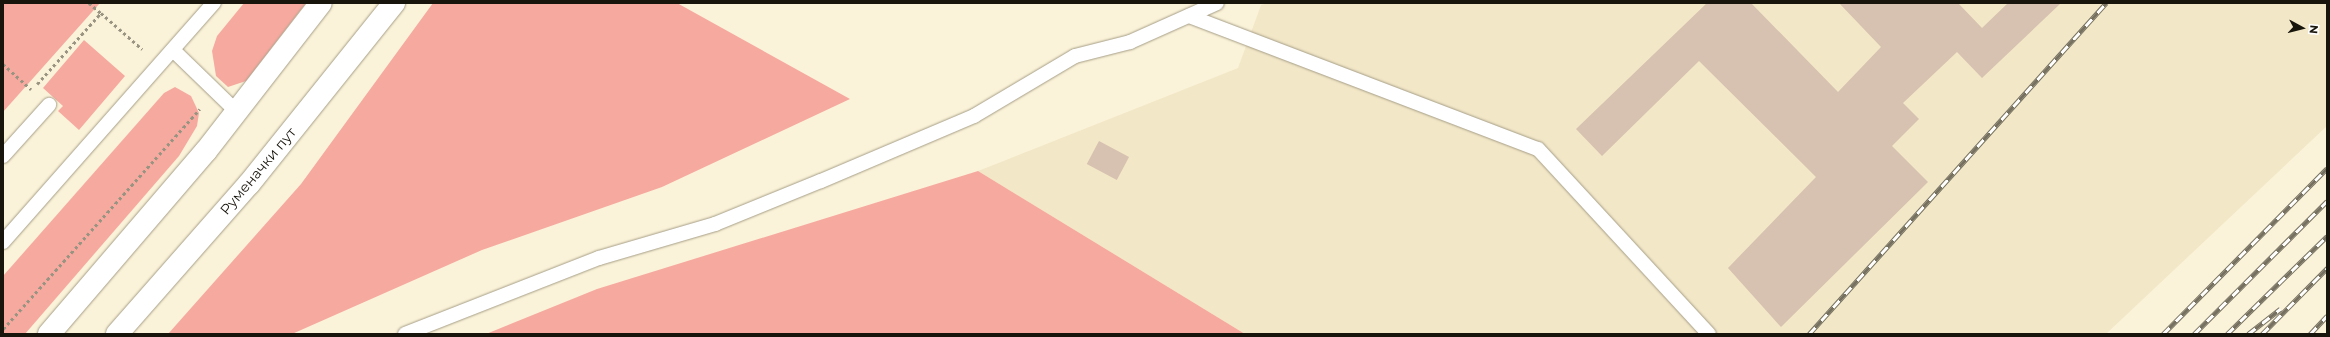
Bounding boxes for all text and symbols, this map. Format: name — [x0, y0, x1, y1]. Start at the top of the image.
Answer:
north arrow — [2282, 8, 2322, 48]
text: N — [2306, 24, 2321, 35]
street label: Руменачки пут — [217, 124, 299, 218]

